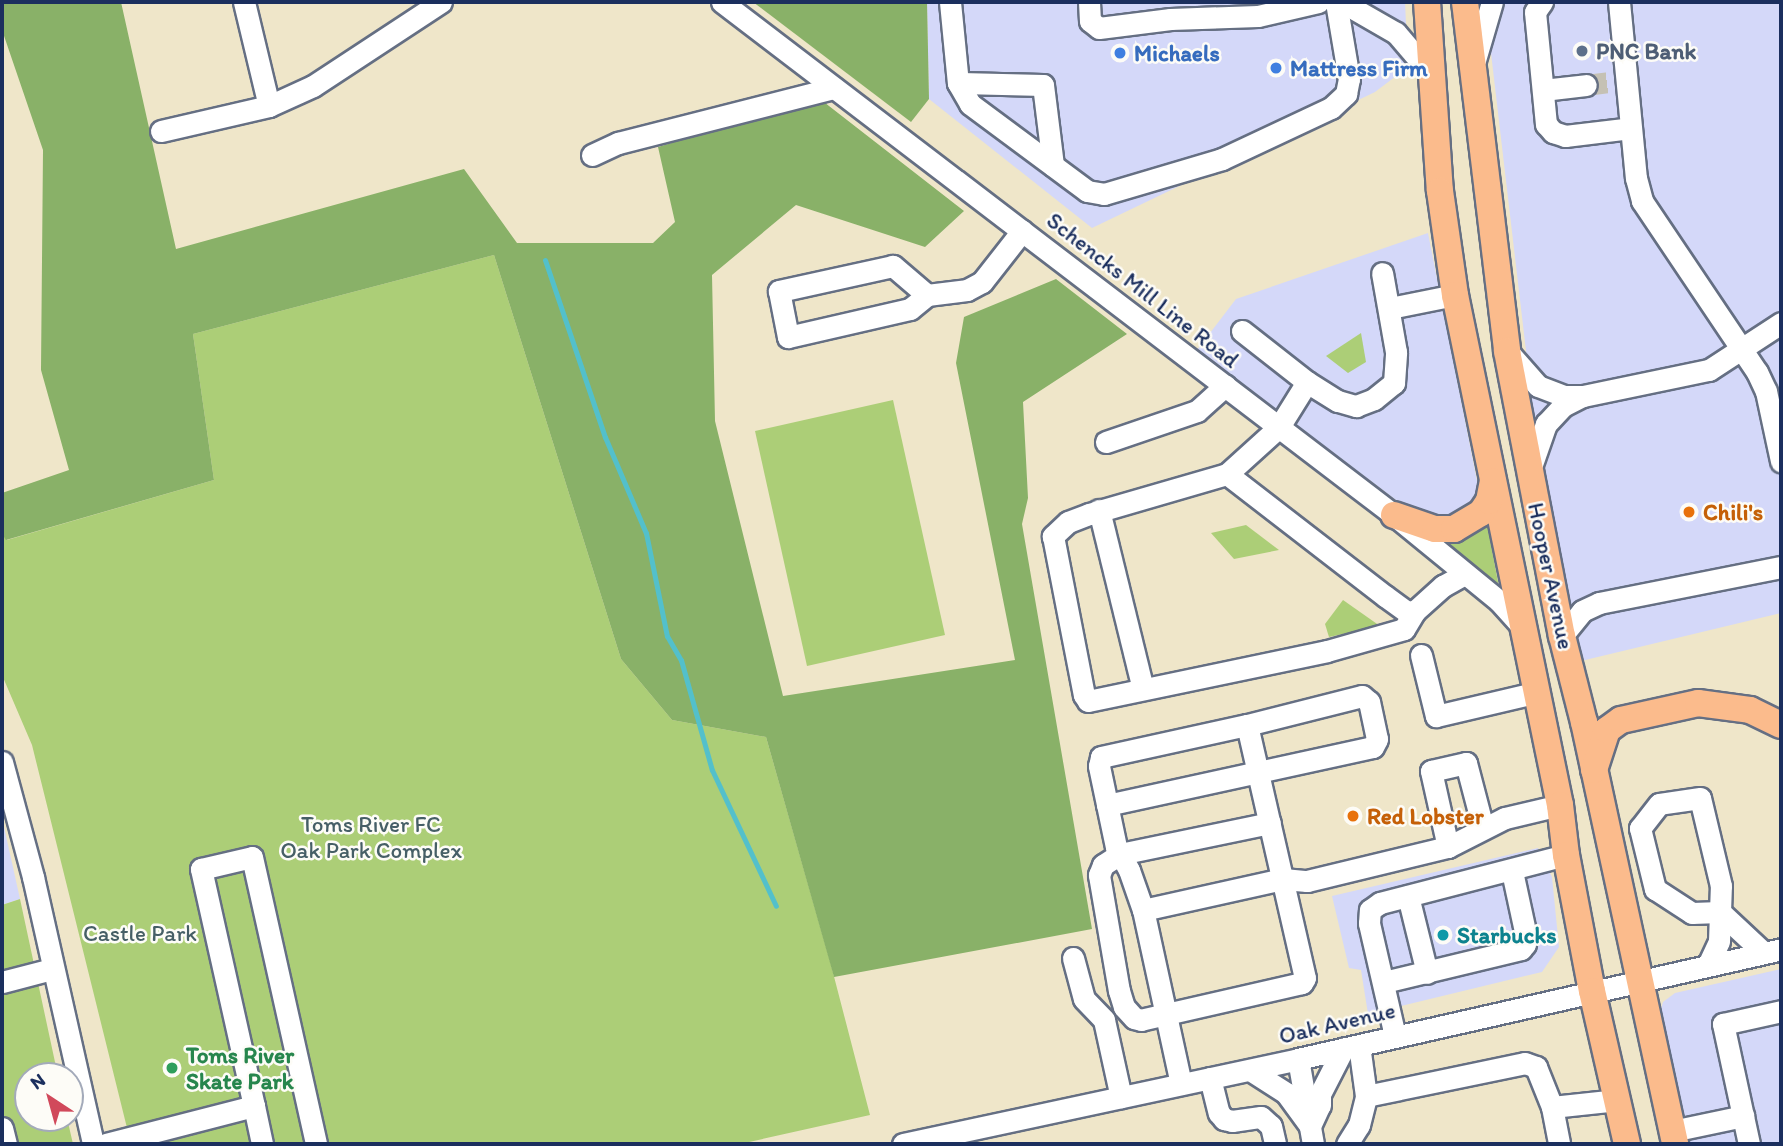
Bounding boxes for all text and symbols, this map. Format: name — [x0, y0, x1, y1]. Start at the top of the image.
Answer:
place label: PNC Bank — [1596, 37, 1696, 65]
place label: Michaels — [1134, 39, 1220, 67]
marker: PNC Bank — [1574, 43, 1590, 59]
marker: Michaels — [1112, 45, 1128, 61]
place label: Mattress Firm — [1290, 54, 1428, 82]
marker: Mattress Firm — [1268, 60, 1284, 76]
street label: Schencks Mill Line Road — [1042, 207, 1244, 373]
place label: Chili's — [1703, 498, 1763, 526]
street label: Hooper Avenue — [1522, 501, 1580, 651]
marker: Chili's — [1681, 504, 1697, 520]
place label: Red Lobster — [1367, 802, 1484, 830]
marker: Red Lobster — [1345, 808, 1361, 824]
park label: Toms River FC Oak Park Complex — [280, 810, 462, 864]
park label: Castle Park — [83, 919, 197, 947]
place label: Starbucks — [1457, 921, 1557, 949]
marker: Starbucks — [1435, 927, 1451, 943]
street label: Oak Avenue — [1277, 996, 1397, 1050]
place label: Toms River Skate Park — [186, 1041, 293, 1095]
marker: Toms River Skate Park — [164, 1060, 180, 1076]
north arrow — [14, 1062, 84, 1132]
text: N — [26, 1068, 49, 1094]

